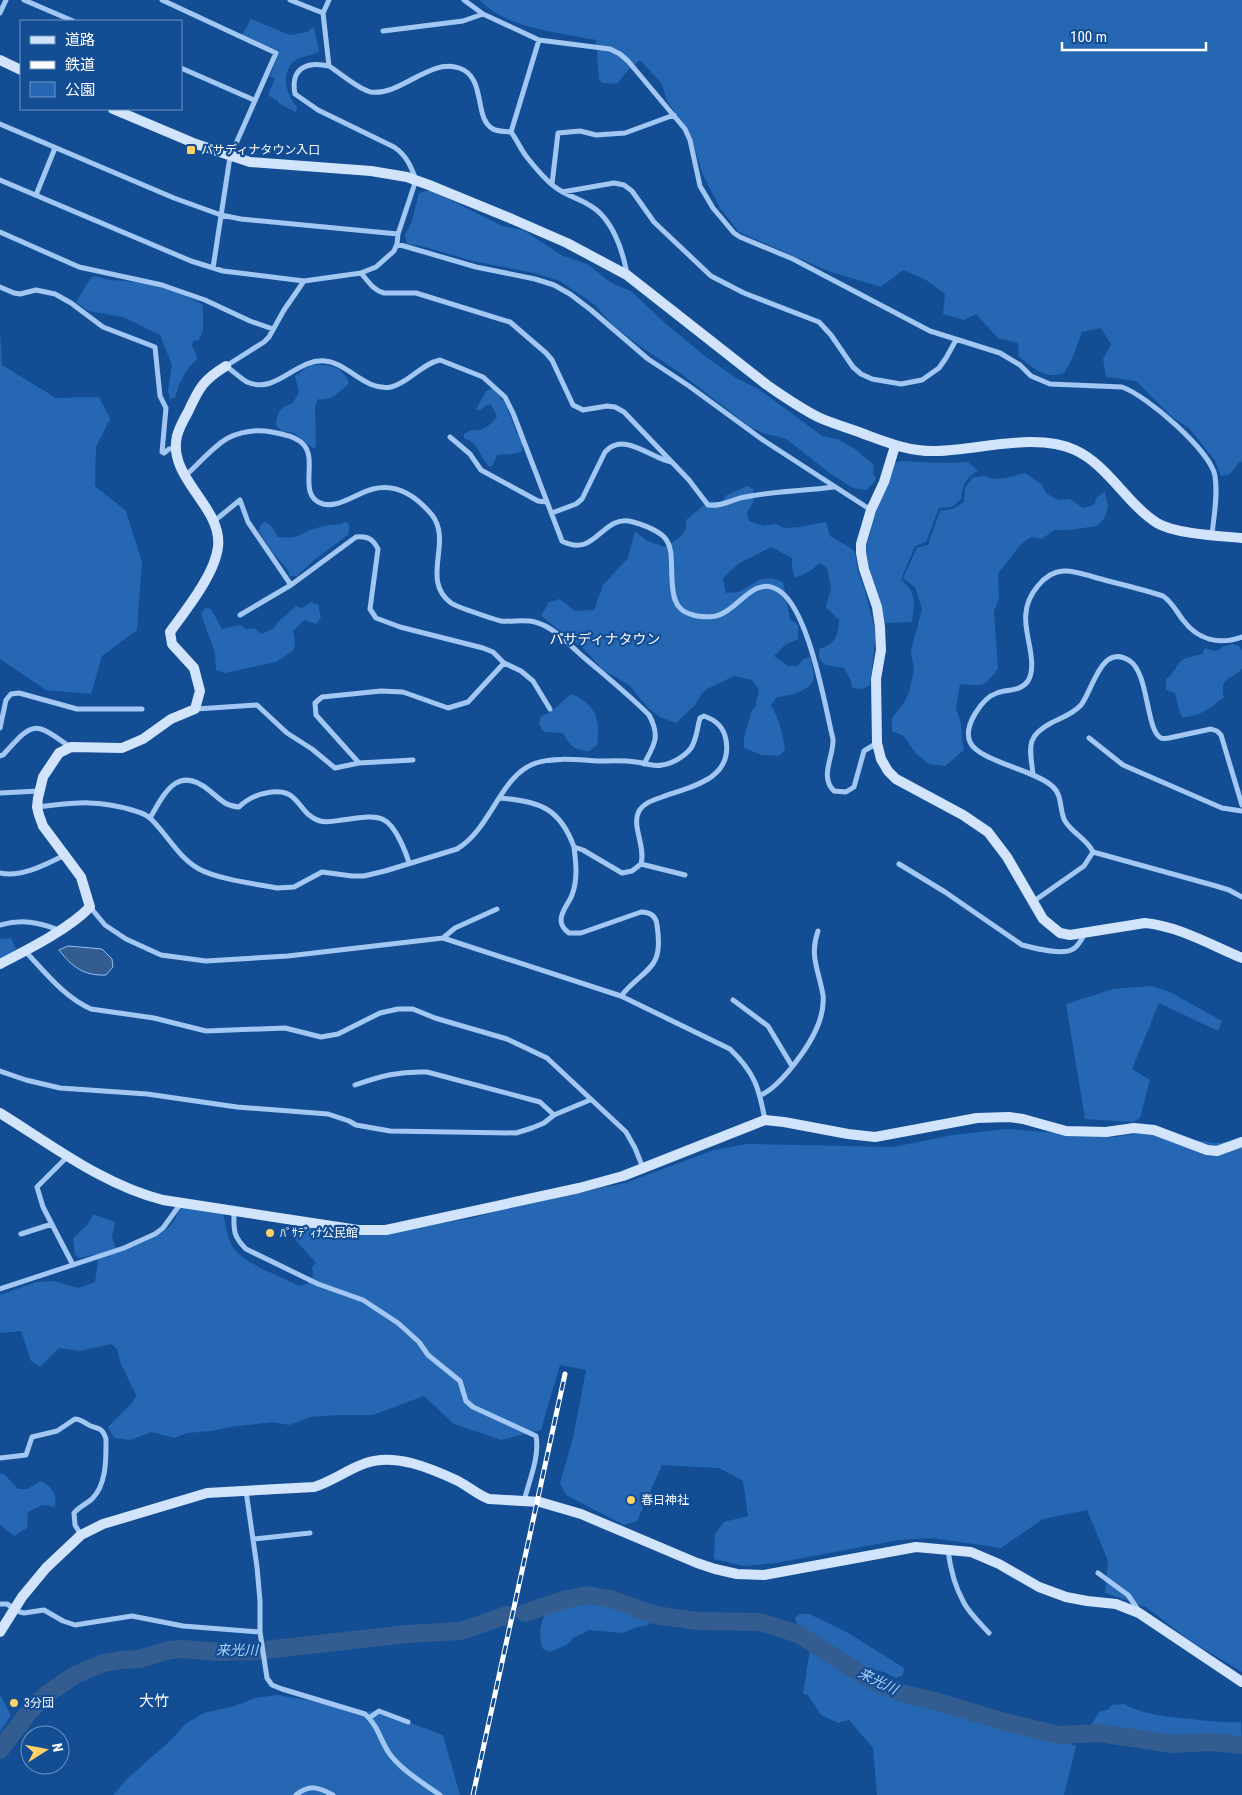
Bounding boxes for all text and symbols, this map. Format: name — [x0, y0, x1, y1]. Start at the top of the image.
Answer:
legend — [20, 20, 182, 110]
scale bar — [1062, 20, 1206, 52]
text: 100 m — [1070, 28, 1107, 46]
text: 道路 — [65, 31, 95, 49]
text: 鉄道 — [65, 56, 95, 74]
text: 公園 — [65, 81, 95, 99]
place label: パサディナタウン入口 — [201, 143, 320, 157]
marker: パサディナタウン入口 — [185, 144, 197, 156]
district label: パサディナタウン — [549, 631, 661, 647]
place label: ﾊﾟｻﾃﾞｨﾅ公民館 — [280, 1226, 358, 1240]
marker: ﾊﾟｻﾃﾞｨﾅ公民館 — [264, 1227, 276, 1239]
place label: 春日神社 — [641, 1493, 689, 1507]
marker: 春日神社 — [625, 1494, 637, 1506]
water label: 来光川 — [216, 1642, 260, 1658]
water label: 来光川 — [856, 1665, 902, 1698]
district label: 大竹 — [139, 1692, 169, 1710]
place label: 3分団 — [24, 1696, 54, 1710]
marker: 3分団 — [8, 1697, 20, 1709]
north arrow — [20, 1725, 70, 1775]
text: N — [49, 1742, 66, 1753]

